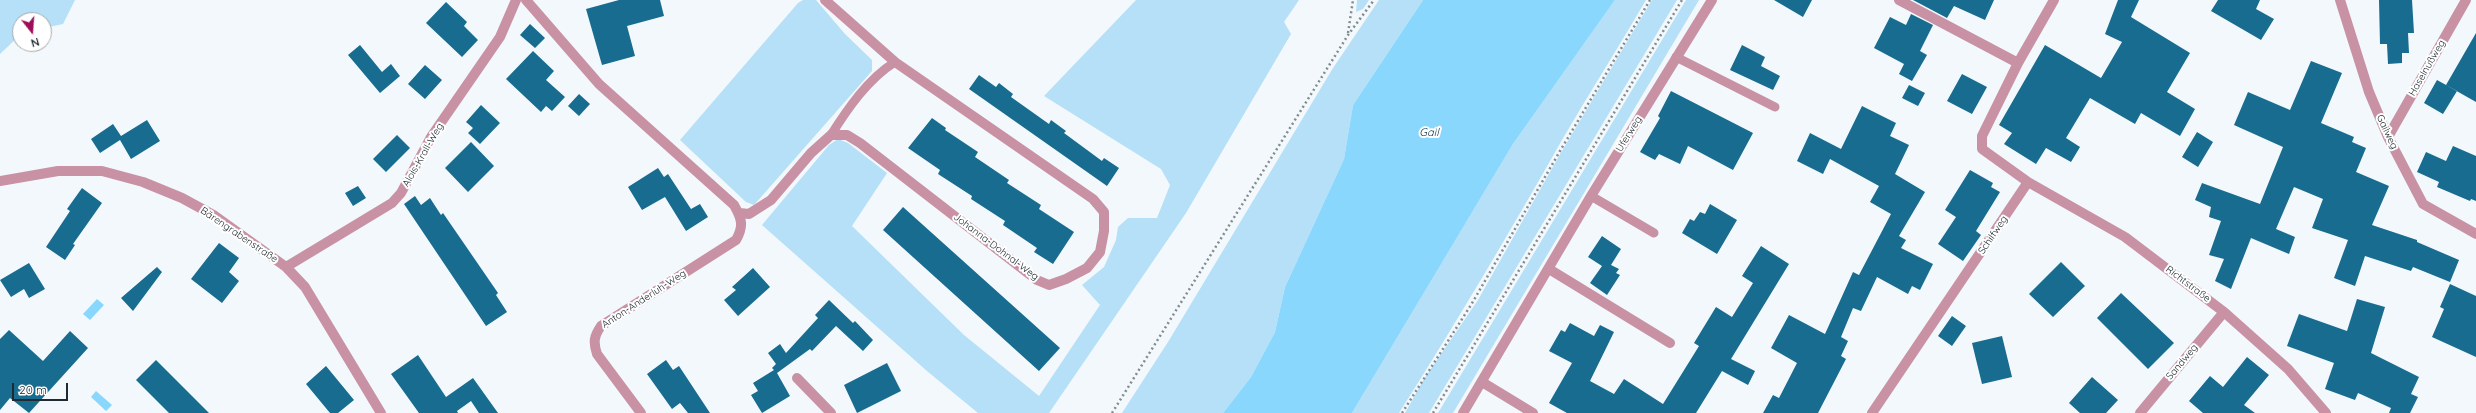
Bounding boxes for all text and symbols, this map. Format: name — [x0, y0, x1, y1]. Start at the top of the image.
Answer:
north arrow — [12, 12, 52, 52]
text: N — [29, 35, 41, 50]
street label: Haselnußweg — [2406, 38, 2448, 98]
street label: Gailweg — [2374, 113, 2400, 151]
street label: Uferweg — [1613, 114, 1645, 154]
street label: Alois-Krall-Weg — [400, 121, 446, 189]
water label: Gail — [1419, 126, 1439, 140]
street label: Bärengrabenstraße — [198, 205, 280, 265]
street label: Johanna-Dohnal-Weg — [951, 211, 1041, 283]
street label: Schilfweg — [1976, 213, 2010, 257]
street label: Richtstraße — [2163, 263, 2213, 305]
street label: Anton-Anderluh-Weg — [600, 267, 688, 331]
street label: Sandweg — [2164, 342, 2200, 382]
scale bar — [14, 375, 70, 401]
text: 20 m — [19, 382, 47, 397]

